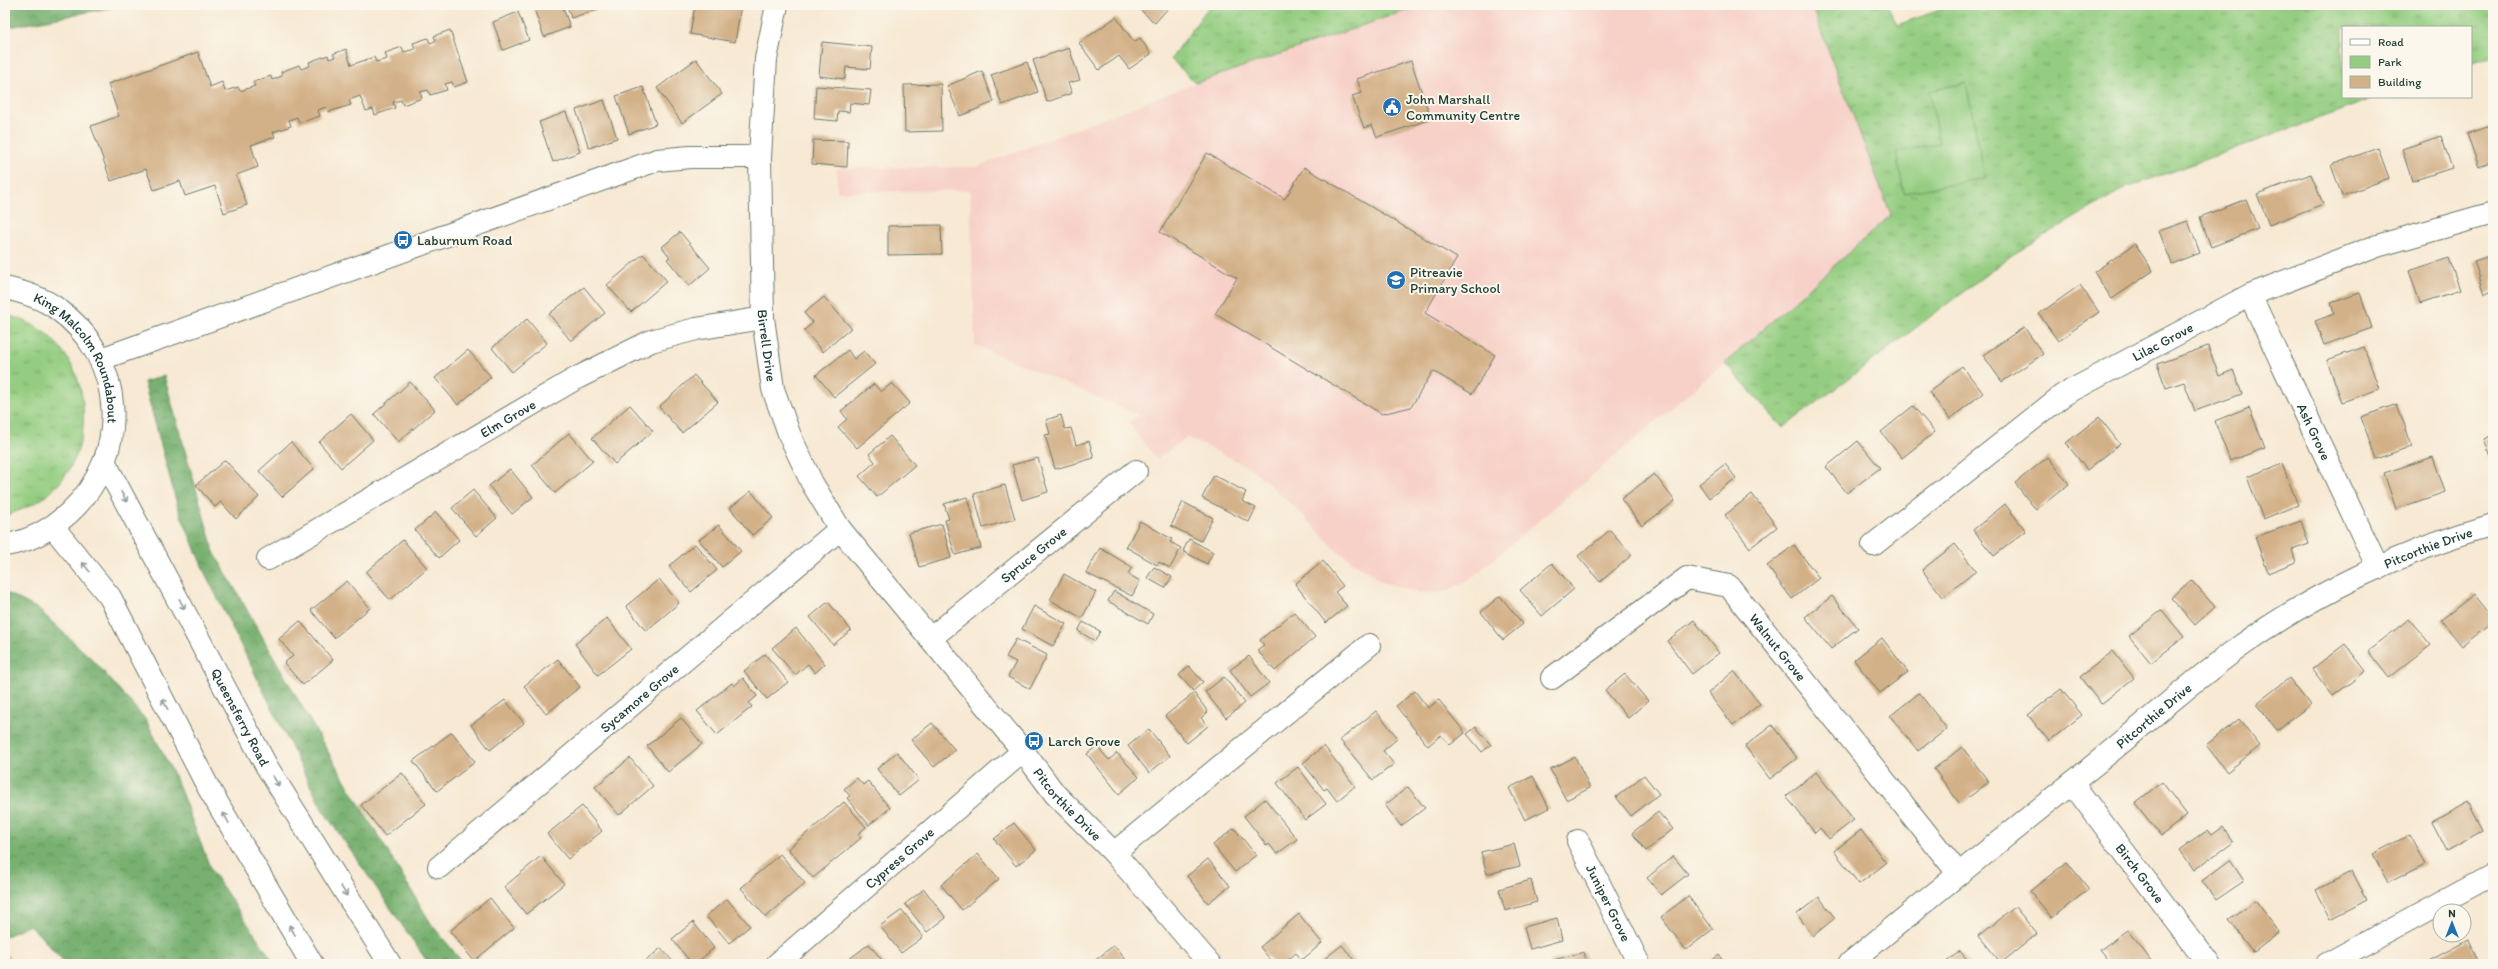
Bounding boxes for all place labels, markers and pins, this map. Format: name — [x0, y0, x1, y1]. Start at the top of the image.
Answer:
place label: John Marshall Community Centre — [1406, 91, 1520, 124]
public building icon: John Marshall Community Centre — [1381, 96, 1403, 118]
bus stop icon: Laburnum Road — [392, 229, 414, 251]
place label: Laburnum Road — [417, 232, 513, 249]
place label: Pitreavie Primary School — [1410, 264, 1501, 297]
school or university icon: Pitreavie Primary School — [1385, 269, 1407, 291]
bus stop icon: Larch Grove — [1023, 730, 1045, 752]
place label: Larch Grove — [1048, 733, 1121, 750]

